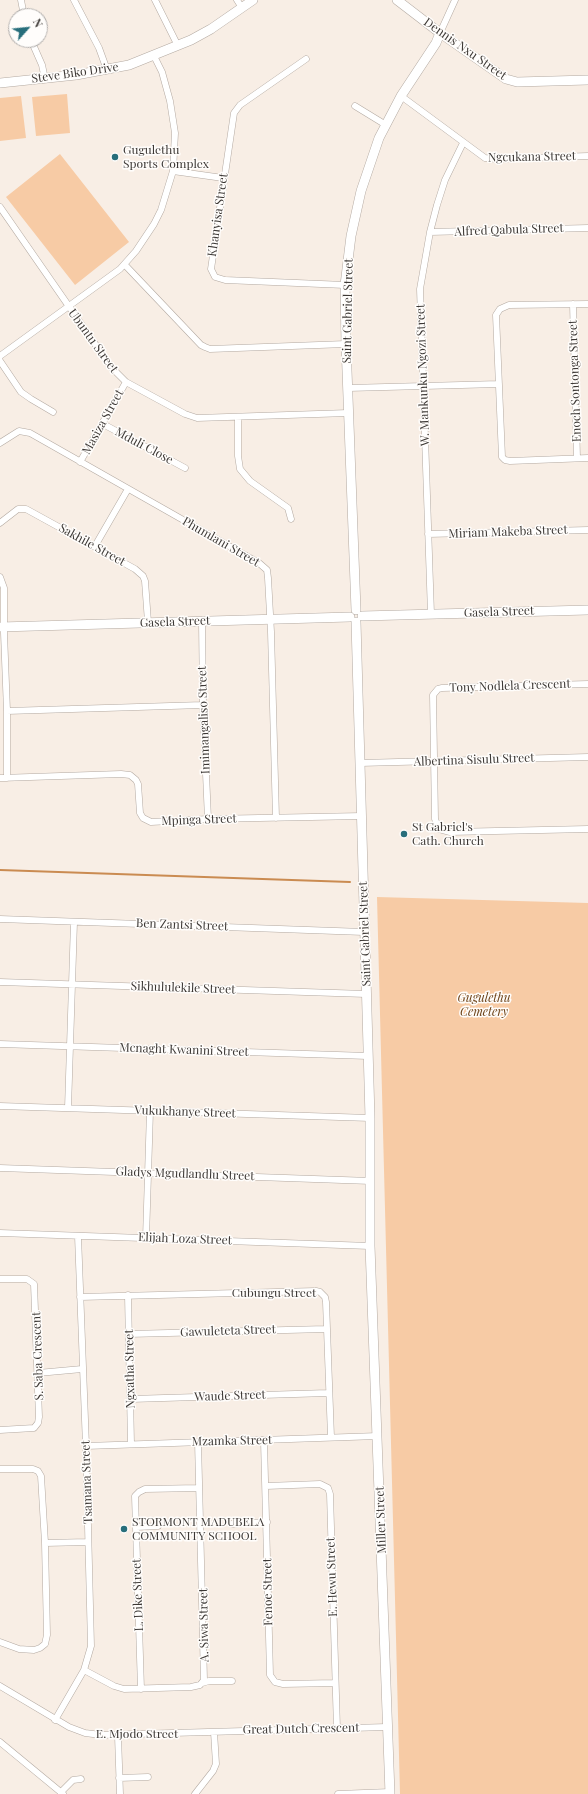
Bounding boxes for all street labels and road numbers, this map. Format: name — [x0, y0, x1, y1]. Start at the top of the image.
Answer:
street label: Dennis Nxu Street — [421, 15, 509, 83]
street label: Steve Biko Drive — [31, 60, 119, 86]
street label: Ngcukana Street — [488, 149, 576, 165]
street label: Khanyisa Street — [205, 172, 231, 258]
street label: Alfred Qabula Street — [454, 221, 564, 239]
street label: Saint Gabriel Street — [340, 258, 356, 364]
street label: W. Mankunku Ngozi Street — [413, 304, 433, 446]
street label: Ubuntu Street — [65, 306, 121, 376]
street label: Enoch Sontonga Street — [566, 320, 584, 442]
street label: Masiza Street — [79, 387, 127, 457]
street label: Mduli Close — [112, 425, 176, 467]
street label: Phumlani Street — [180, 514, 262, 570]
street label: Sakhile Street — [56, 521, 128, 569]
street label: Miriam Makeba Street — [448, 523, 568, 541]
street label: Gasela Street — [464, 604, 534, 620]
street label: Gasela Street — [140, 614, 210, 630]
street label: Imimangaliso Street — [195, 666, 213, 774]
street label: Tony Nodlela Crescent — [449, 677, 571, 695]
street label: Albertina Sisulu Street — [413, 751, 535, 769]
street label: Mpinga Street — [161, 811, 237, 829]
street label: Saint Gabriel Street — [356, 881, 374, 987]
street label: Ben Zantsi Street — [136, 916, 228, 934]
street label: Sikhululekile Street — [130, 979, 236, 997]
street label: Mcnaght Kwanini Street — [119, 1041, 249, 1059]
street label: Vukukhanye Street — [134, 1103, 236, 1121]
street label: Gladys Mgudlandlu Street — [115, 1164, 255, 1184]
street label: Elijah Loza Street — [138, 1230, 232, 1248]
street label: Cubungu Street — [232, 1286, 316, 1300]
street label: S. Saba Crescent — [29, 1311, 47, 1401]
street label: Gawuleteta Street — [180, 1322, 276, 1340]
street label: Ngxatha Street — [122, 1329, 138, 1409]
street label: Waude Street — [194, 1388, 266, 1404]
street label: Mzamka Street — [192, 1433, 272, 1449]
street label: Tsamana Street — [78, 1440, 96, 1524]
street label: Miller Street — [373, 1486, 389, 1554]
street label: E. Hewu Street — [323, 1537, 341, 1617]
street label: L. Dike Street — [130, 1558, 146, 1632]
street label: Fenoe Street — [260, 1558, 276, 1626]
street label: A. Siwa Street — [196, 1588, 212, 1662]
street label: Great Dutch Crescent — [243, 1721, 359, 1737]
street label: E. Mjodo Street — [96, 1727, 178, 1741]

